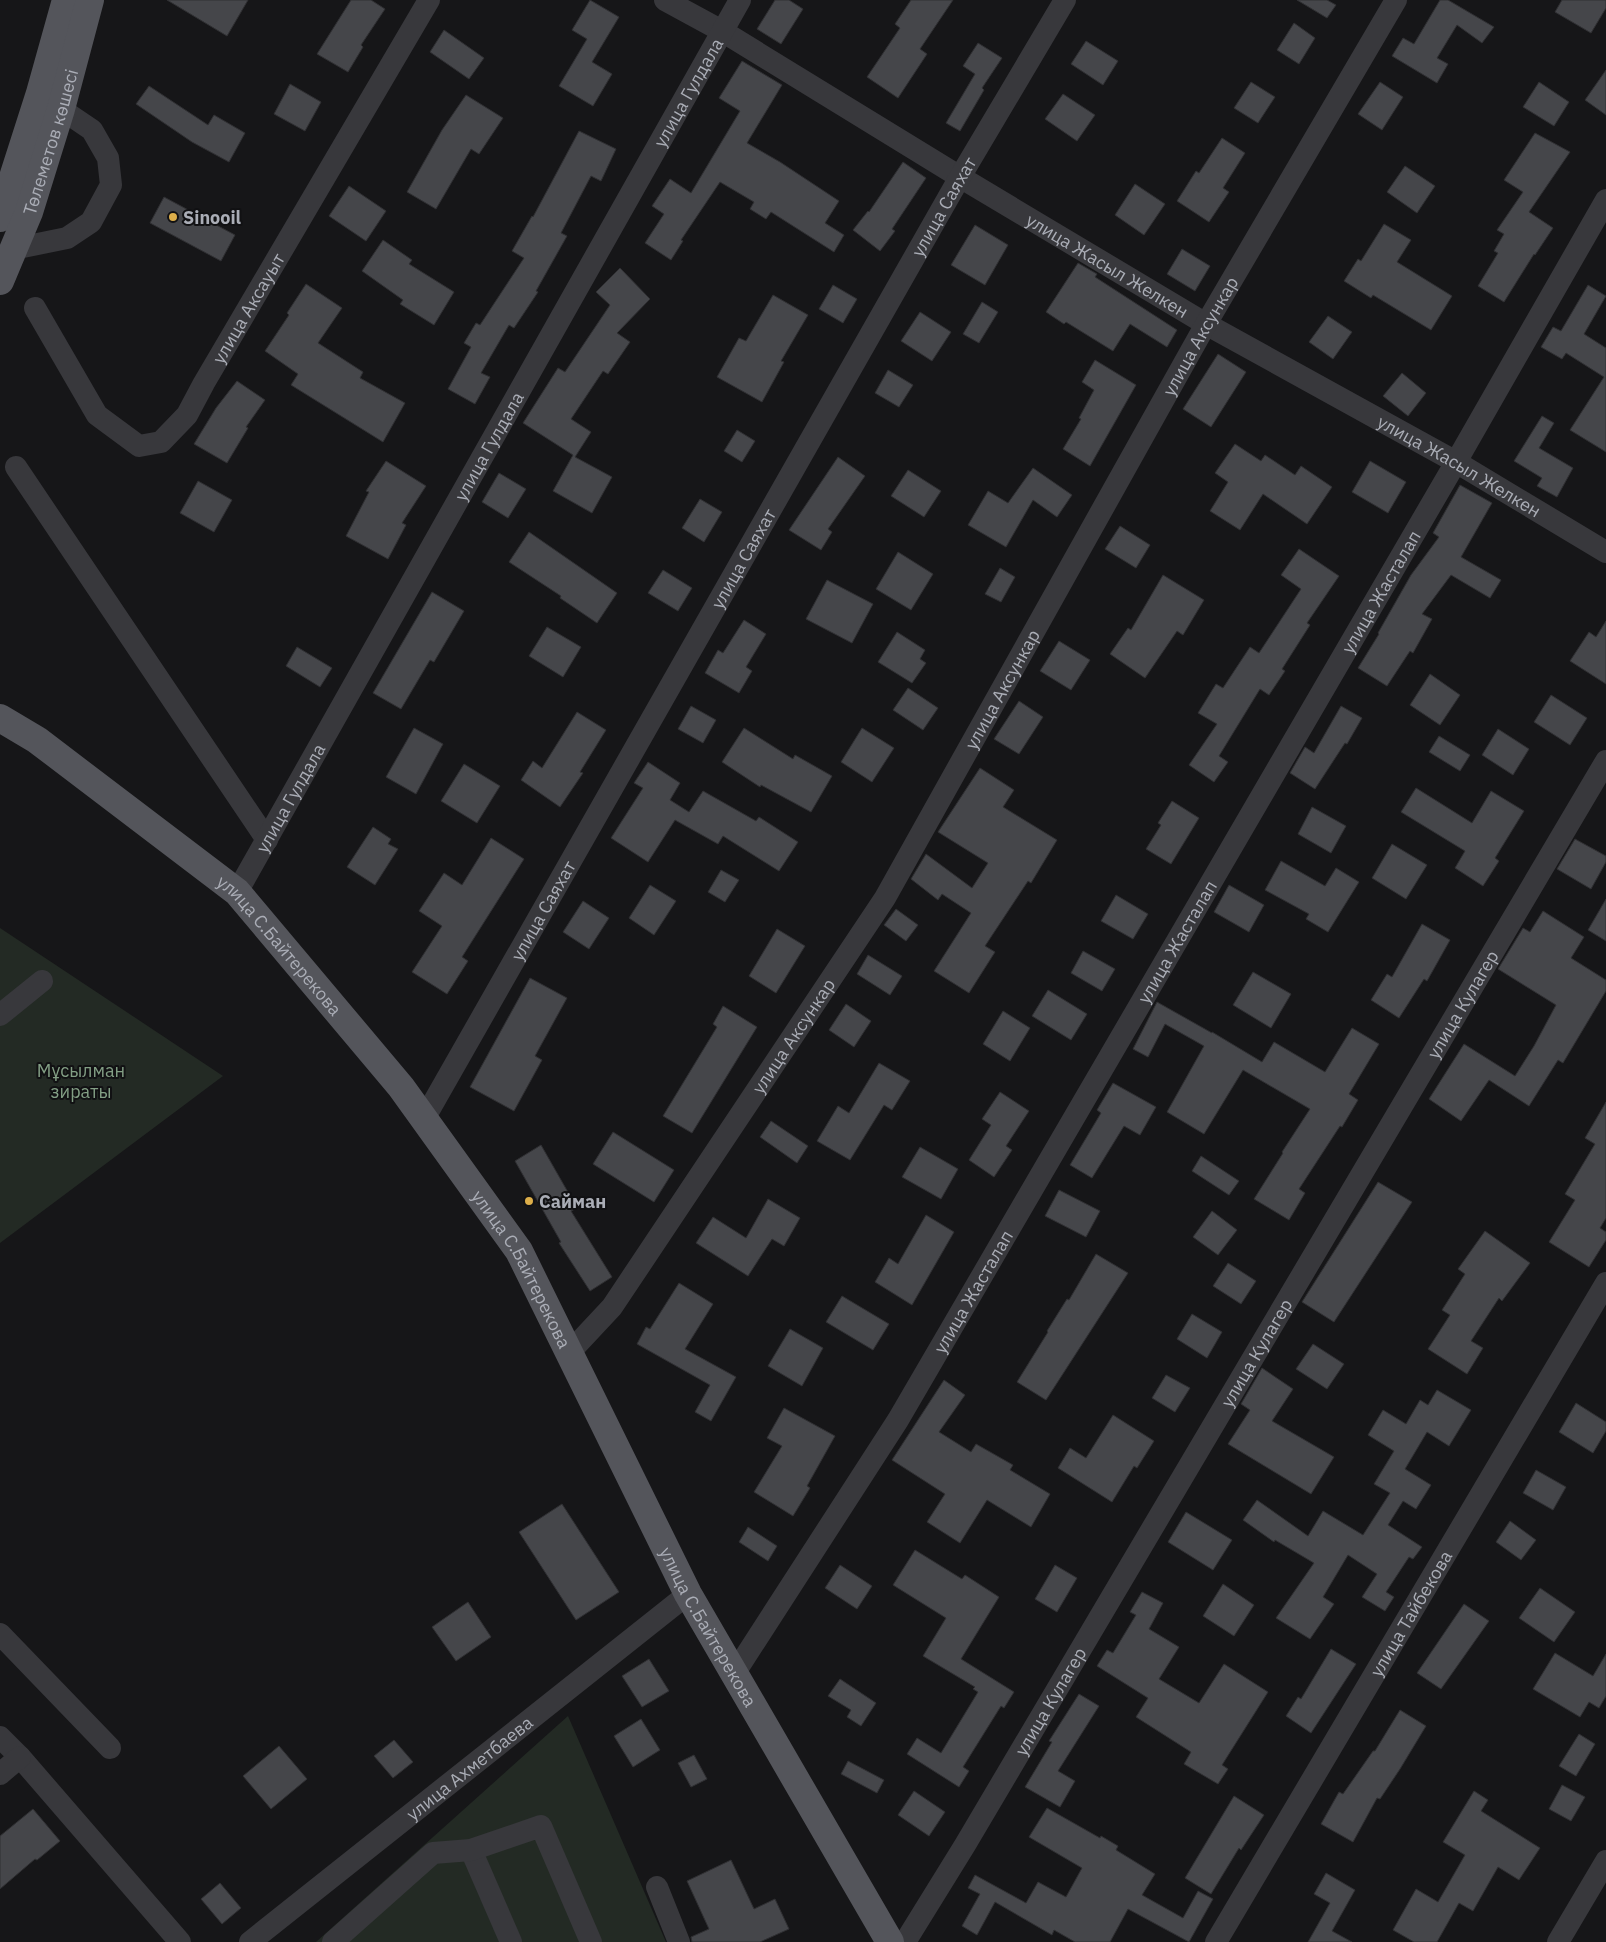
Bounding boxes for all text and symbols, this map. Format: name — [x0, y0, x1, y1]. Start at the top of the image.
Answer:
street label: улица Гулдала — [648, 33, 728, 151]
street label: Төлеметов көшесі — [17, 66, 83, 218]
street label: улица Саяхат — [906, 152, 981, 261]
place label: Sinooil — [183, 206, 242, 229]
street label: улица Жасыл Желкен — [1022, 208, 1193, 323]
marker: Sinooil — [167, 211, 179, 223]
street label: улица Аксауыт — [207, 248, 290, 367]
street label: улица Аксункар — [1157, 272, 1243, 400]
street label: улица Гулдала — [449, 387, 529, 505]
street label: улица Жасыл Желкен — [1374, 409, 1545, 522]
street label: улица Саяхат — [705, 504, 781, 613]
street label: улица Жасталап — [1336, 526, 1425, 657]
street label: улица Аксункар — [959, 625, 1044, 753]
street label: улица Гулдала — [250, 739, 330, 857]
street label: улица Саяхат — [505, 856, 580, 965]
street label: улица С.Байтерекова — [212, 870, 347, 1020]
street label: улица Жасталап — [1132, 876, 1221, 1007]
street label: улица Кулагер — [1421, 946, 1503, 1062]
street label: улица Аксункар — [746, 974, 840, 1098]
park label: Мұсылман зираты — [37, 1059, 125, 1103]
street label: улица С.Байтерекова — [467, 1185, 577, 1352]
place label: Сайман — [539, 1190, 606, 1213]
marker: Сайман — [523, 1195, 535, 1207]
street label: улица Жасталап — [928, 1226, 1018, 1357]
street label: улица Кулагер — [1215, 1294, 1297, 1411]
street label: улица С.Байтерекова — [655, 1543, 763, 1711]
street label: улица Тайбекова — [1364, 1546, 1457, 1681]
street label: улица Кулагер — [1009, 1643, 1091, 1760]
street label: улица Ахметбаева — [401, 1710, 537, 1825]

